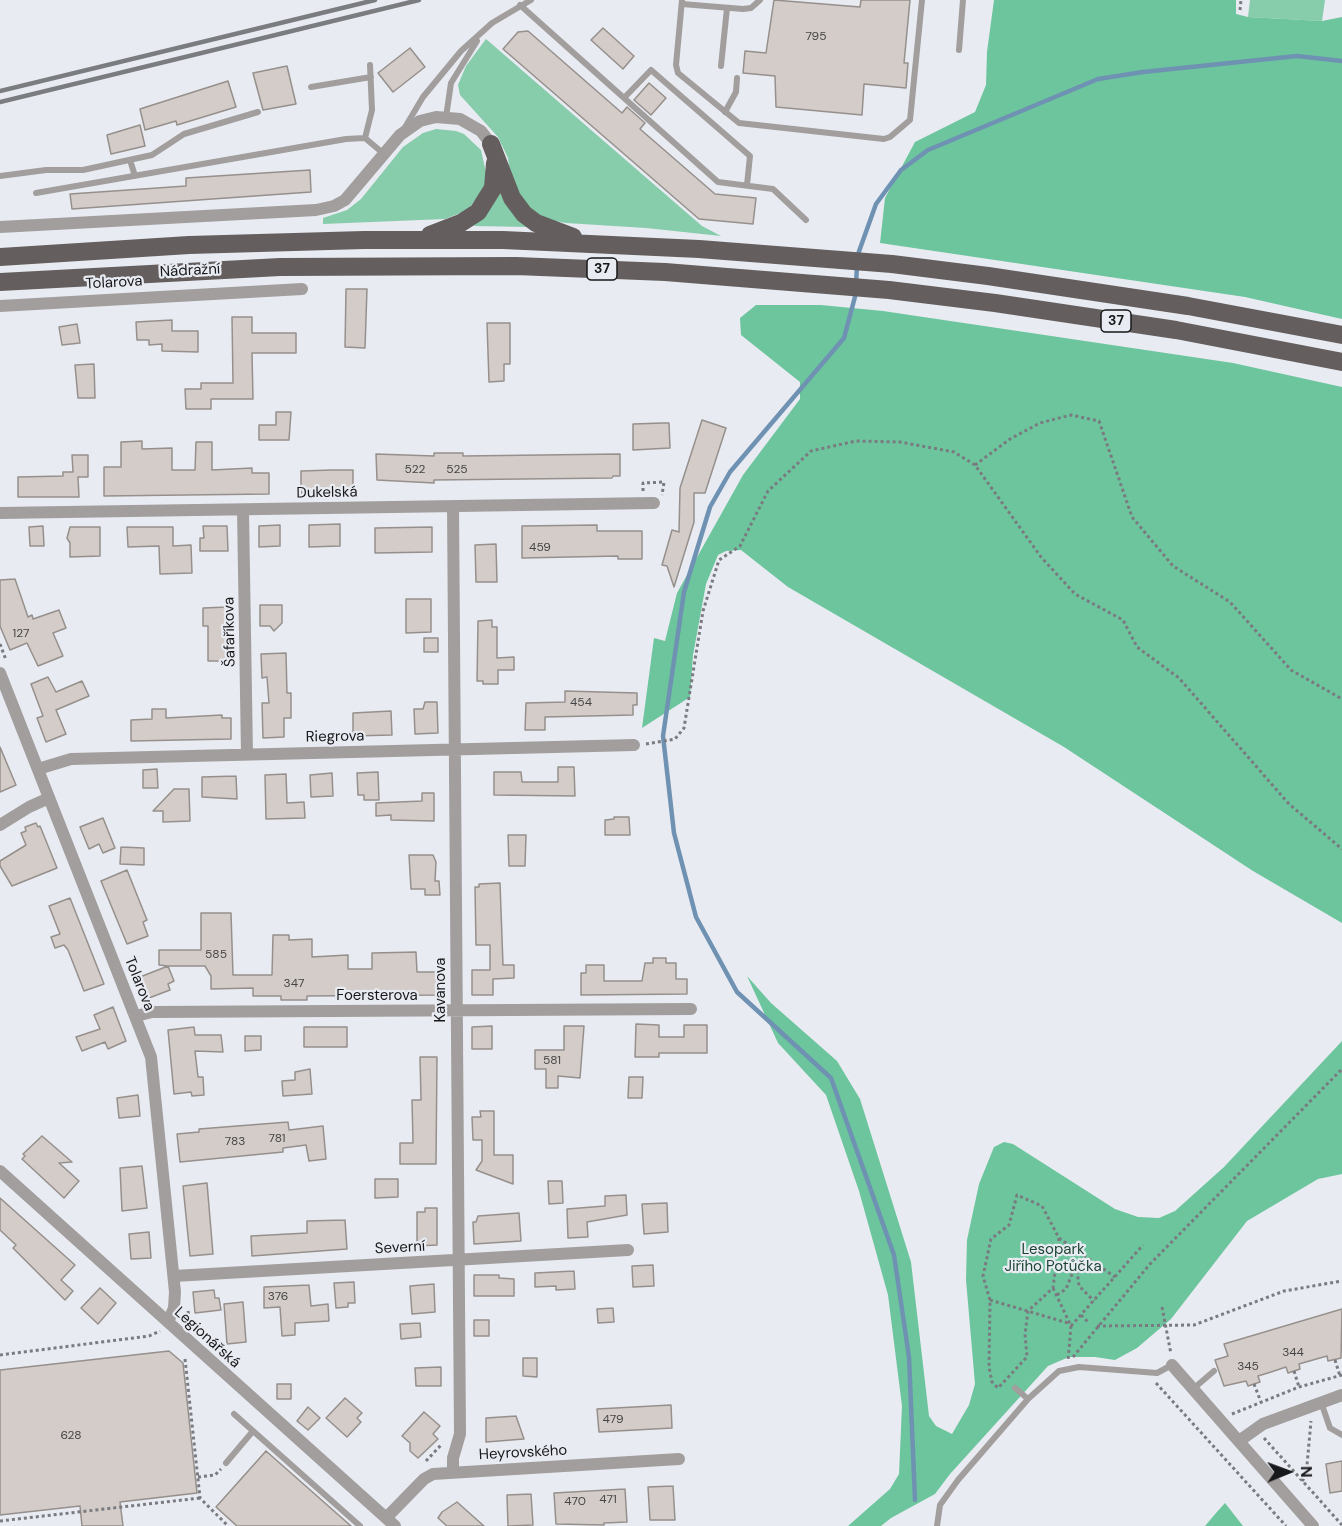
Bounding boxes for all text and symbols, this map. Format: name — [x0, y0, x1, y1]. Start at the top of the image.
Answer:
house number: 795 — [806, 30, 826, 44]
road number: 37 — [587, 258, 617, 280]
street label: Nádražní — [159, 260, 221, 282]
street label: Tolarova — [85, 273, 143, 293]
road number: 37 — [1101, 310, 1131, 332]
house number: 522 — [405, 463, 425, 477]
house number: 525 — [446, 463, 468, 477]
street label: Dukelská — [296, 483, 358, 503]
house number: 459 — [529, 541, 551, 555]
street label: Šafaříkova — [220, 597, 240, 667]
house number: 127 — [13, 627, 29, 641]
house number: 454 — [570, 696, 592, 710]
street label: Riegrova — [305, 727, 365, 747]
house number: 585 — [205, 948, 227, 962]
street label: Tolarova — [120, 954, 158, 1014]
street label: Kavanova — [432, 958, 450, 1022]
house number: 347 — [284, 977, 304, 991]
street label: Foersterova — [336, 987, 418, 1005]
house number: 581 — [543, 1054, 561, 1068]
house number: 781 — [268, 1132, 286, 1146]
house number: 783 — [225, 1135, 245, 1149]
street label: Severní — [374, 1238, 426, 1258]
park label: Lesopark Jiřího Potůčka — [1004, 1241, 1102, 1276]
house number: 376 — [268, 1290, 288, 1304]
street label: Legionářská — [170, 1304, 244, 1372]
house number: 344 — [1282, 1346, 1304, 1360]
house number: 345 — [1237, 1360, 1259, 1374]
house number: 479 — [603, 1413, 623, 1427]
house number: 628 — [60, 1429, 82, 1443]
street label: Heyrovského — [478, 1442, 568, 1464]
north arrow — [1258, 1442, 1318, 1502]
text: N — [1296, 1466, 1317, 1478]
house number: 471 — [599, 1493, 617, 1507]
house number: 470 — [564, 1495, 586, 1509]

